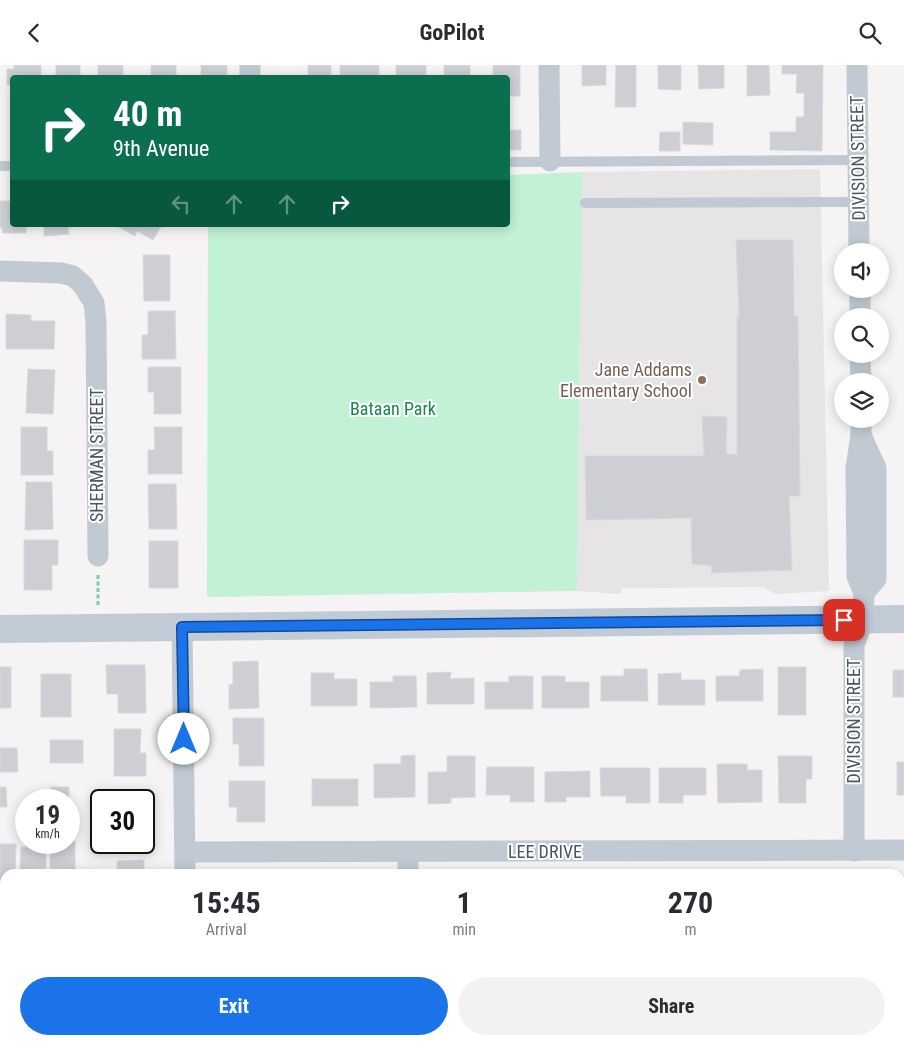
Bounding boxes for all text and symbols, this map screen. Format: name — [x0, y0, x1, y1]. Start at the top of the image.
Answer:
icon: back — [20, 19, 48, 47]
icon: search — [856, 19, 884, 47]
text: GoPilot — [419, 20, 485, 45]
text: 40 m — [113, 94, 182, 135]
icon: right — [30, 95, 95, 160]
street label: DIVISION STREET — [846, 95, 869, 221]
text: 9th Avenue — [113, 136, 209, 161]
icon: left — [167, 190, 195, 218]
icon: ahead — [220, 190, 248, 218]
icon: ahead — [273, 190, 301, 218]
icon: right — [326, 190, 354, 218]
map controls — [834, 243, 889, 428]
button: sound — [834, 243, 889, 298]
button: search — [834, 308, 889, 363]
place label: Jane Addams Elementary School — [560, 359, 692, 401]
button: layers — [834, 373, 889, 428]
marker: Jane Addams Elementary School — [696, 374, 708, 386]
street label: SHERMAN STREET — [86, 388, 107, 522]
park label: Bataan Park — [350, 398, 436, 419]
pin — [823, 599, 865, 641]
icon: arrive — [830, 606, 858, 634]
street label: DIVISION STREET — [843, 659, 864, 784]
position arrow — [157, 712, 209, 764]
speed limit sign: 30 — [90, 789, 155, 854]
text: 19 — [35, 801, 60, 830]
text: km/h — [35, 827, 60, 841]
street label: LEE DRIVE — [508, 841, 582, 862]
text: 15:45 — [192, 885, 261, 920]
text: 1 — [457, 885, 472, 920]
text: 270 — [668, 885, 713, 920]
text: Arrival — [206, 920, 247, 939]
text: min — [452, 920, 476, 939]
text: m — [684, 920, 696, 939]
button: Exit — [20, 977, 448, 1035]
button: Share — [458, 977, 885, 1035]

